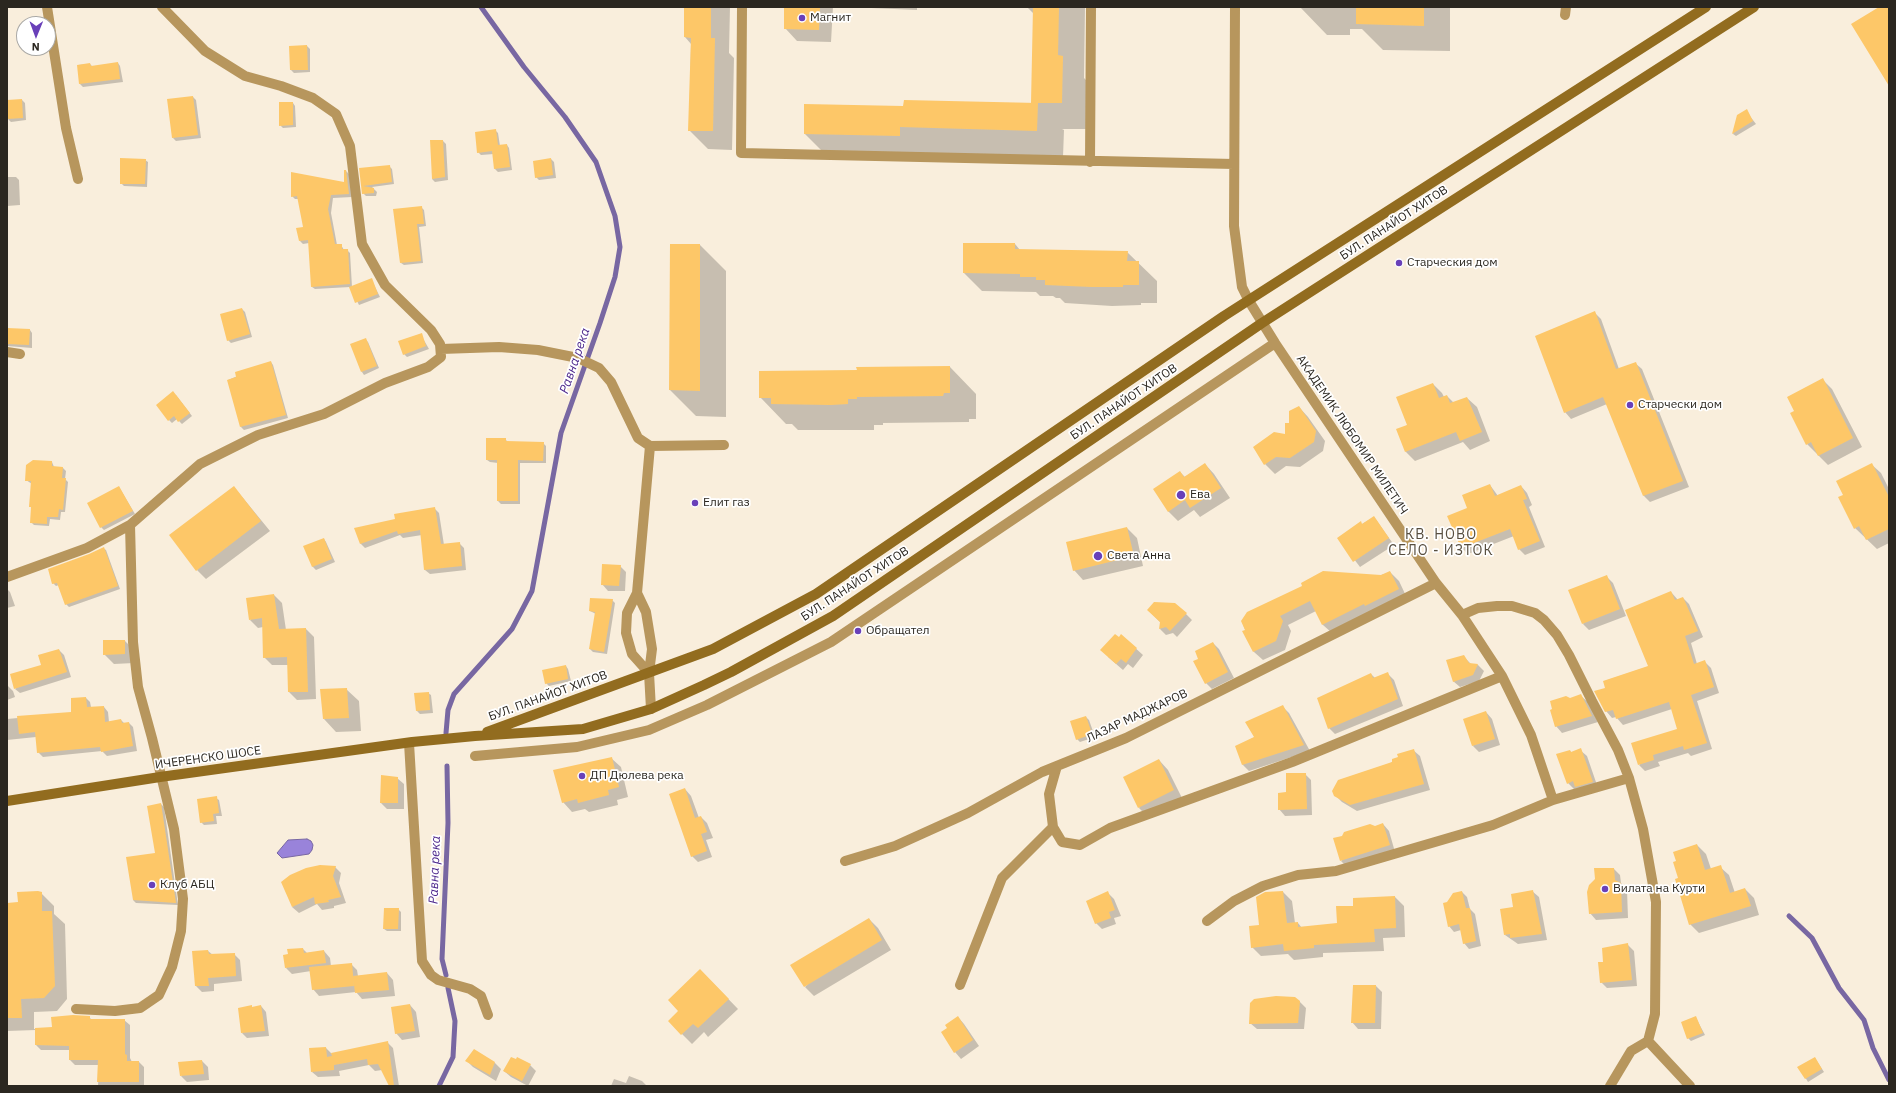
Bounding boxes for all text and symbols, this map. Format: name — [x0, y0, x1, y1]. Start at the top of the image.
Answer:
place label: Магнит — [810, 11, 851, 25]
marker: Магнит — [797, 13, 807, 23]
north arrow — [16, 16, 56, 56]
text: N — [32, 40, 40, 54]
street label: БУЛ. ПАНАЙОТ ХИТОВ — [1337, 183, 1451, 263]
place label: Старческия дом — [1407, 256, 1498, 270]
marker: Старческия дом — [1394, 258, 1404, 268]
water label: Равна река — [557, 326, 593, 396]
street label: АКАДЕМИК ЛЮБОМИР МИЛЕТИЧ — [1293, 353, 1411, 517]
street label: БУЛ. ПАНАЙОТ ХИТОВ — [1068, 361, 1180, 443]
place label: Старчески дом — [1638, 398, 1722, 412]
marker: Старчески дом — [1625, 400, 1635, 410]
place label: Ева — [1190, 488, 1210, 502]
marker: Ева — [1175, 489, 1187, 501]
place label: Елит газ — [703, 496, 750, 510]
marker: Елит газ — [690, 498, 700, 508]
district label: КВ. НОВО СЕЛО - ИЗТОК — [1388, 527, 1494, 560]
street label: БУЛ. ПАНАЙОТ ХИТОВ — [798, 544, 912, 624]
place label: Света Анна — [1107, 549, 1171, 563]
marker: Света Анна — [1092, 550, 1104, 562]
place label: Обращател — [866, 624, 930, 638]
marker: Обращател — [853, 626, 863, 636]
street label: БУЛ. ПАНАЙОТ ХИТОВ — [487, 668, 609, 724]
street label: ЛАЗАР МАДЖАРОВ — [1084, 686, 1190, 746]
street label: ИЧЕРЕНСКО ШОСЕ — [154, 743, 262, 773]
place label: ДП Дюлева река — [590, 769, 684, 783]
marker: ДП Дюлева река — [577, 771, 587, 781]
water label: Равна река — [426, 836, 444, 904]
place label: Клуб АБЦ — [160, 878, 214, 892]
marker: Клуб АБЦ — [147, 880, 157, 890]
place label: Вилата на Курти — [1613, 882, 1705, 896]
marker: Вилата на Курти — [1600, 884, 1610, 894]

